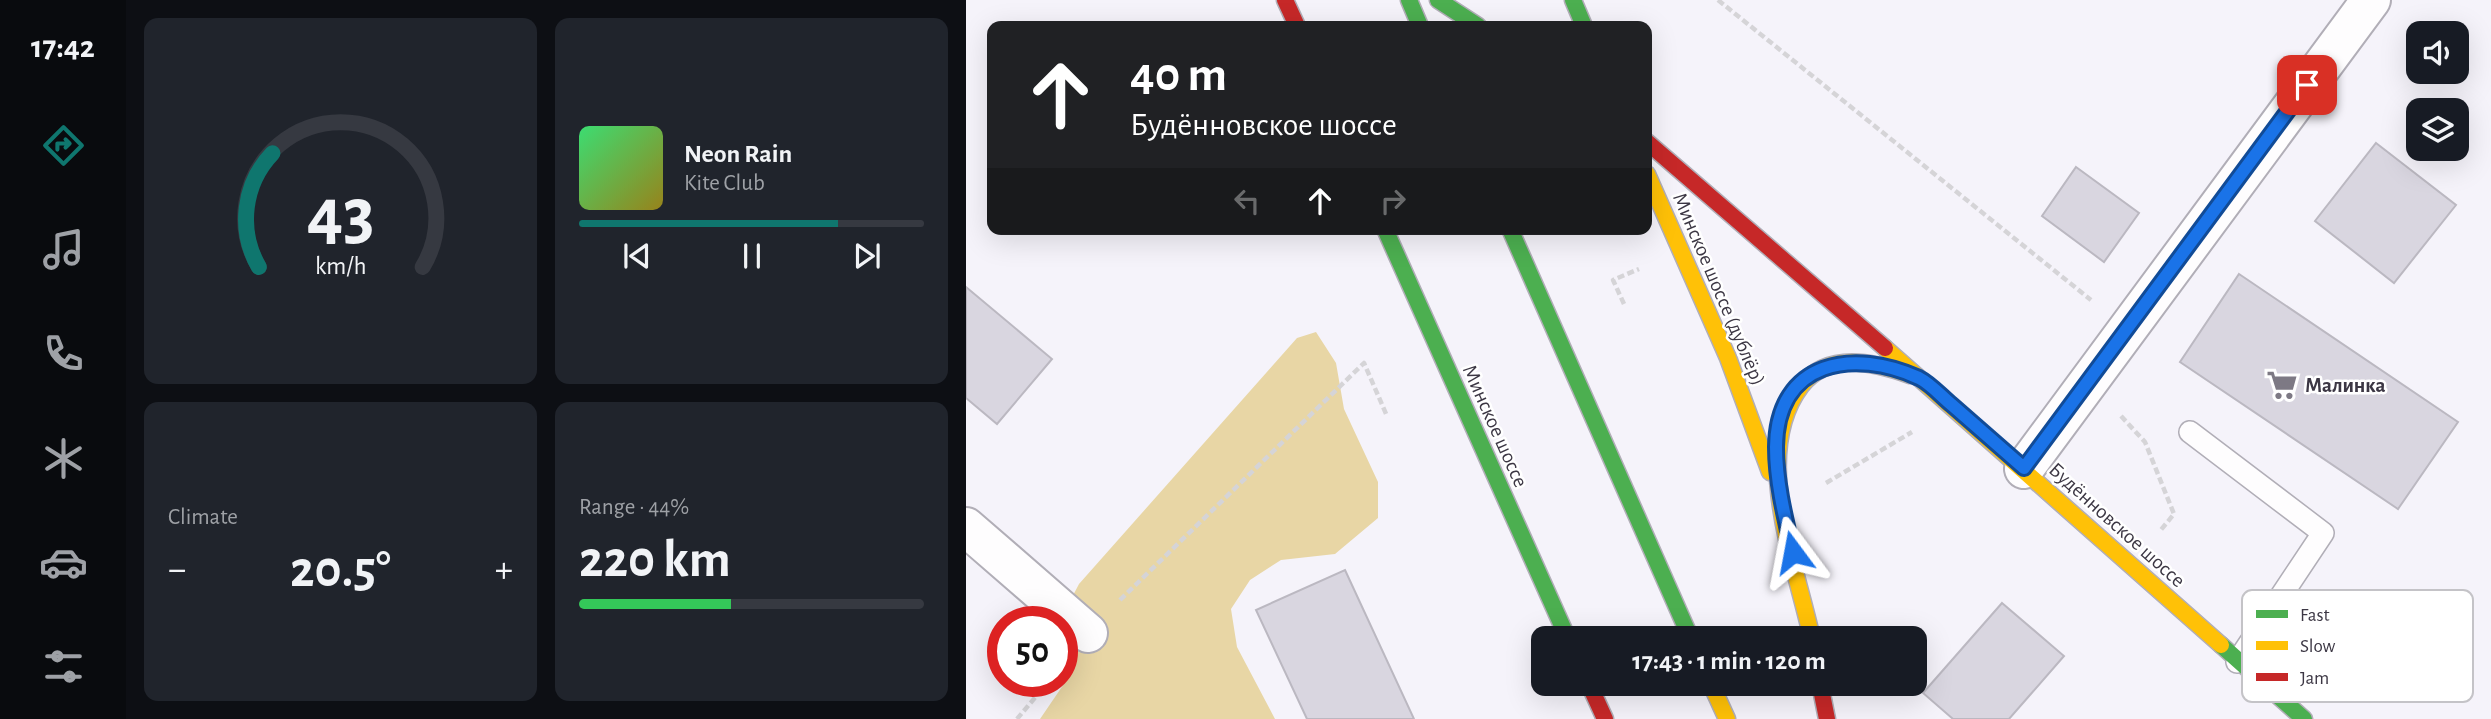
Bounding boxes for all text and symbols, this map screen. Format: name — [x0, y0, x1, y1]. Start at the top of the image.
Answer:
map controls — [2406, 21, 2469, 161]
button: sound — [2406, 21, 2469, 84]
text: 17:42 — [31, 31, 95, 63]
icon: ahead — [1015, 49, 1106, 140]
text: 40 m — [1130, 51, 1227, 100]
pin — [2277, 55, 2337, 115]
icon: arrive — [2288, 66, 2326, 104]
button: layers — [2406, 98, 2469, 161]
text: Будённовское шоссе — [1130, 109, 1397, 141]
icon: directions — [39, 121, 88, 170]
text: Neon Rain — [684, 141, 792, 167]
text: Kite Club — [684, 172, 765, 195]
text: 43 — [307, 179, 375, 252]
icon: left — [1228, 182, 1266, 220]
icon: ahead — [1301, 182, 1339, 220]
icon: right — [1374, 182, 1412, 220]
street label: Минское шоссе (дублёр) — [1669, 189, 1769, 389]
icon: music — [39, 225, 88, 274]
icon: previous — [618, 237, 656, 275]
icon: pause — [733, 237, 771, 275]
icon: next — [848, 237, 886, 275]
text: km/h — [315, 254, 366, 279]
icon: phone — [39, 329, 88, 378]
street label: Минское шоссе — [1459, 362, 1531, 490]
supermarket icon: Малинка — [2265, 368, 2299, 402]
place label: Малинка — [2305, 375, 2385, 396]
icon: climate — [39, 434, 88, 483]
street label: Будённовское шоссе — [2045, 459, 2189, 591]
text: Range · 44% — [579, 496, 689, 519]
text: Climate — [168, 506, 238, 529]
position arrow — [1756, 515, 1830, 589]
text: 220 km — [579, 534, 731, 586]
icon: car — [39, 538, 88, 587]
text: 20.5° — [290, 544, 391, 596]
text: − — [168, 551, 186, 589]
text: + — [495, 551, 513, 589]
legend — [2242, 590, 2473, 702]
speed limit sign: 50 — [987, 606, 1078, 697]
text: Fast — [2300, 606, 2330, 625]
text: Slow — [2300, 637, 2336, 656]
icon: filters — [39, 642, 88, 691]
text: 17:43 · 1 min · 120 m — [1632, 648, 1826, 674]
text: Jam — [2300, 669, 2329, 688]

